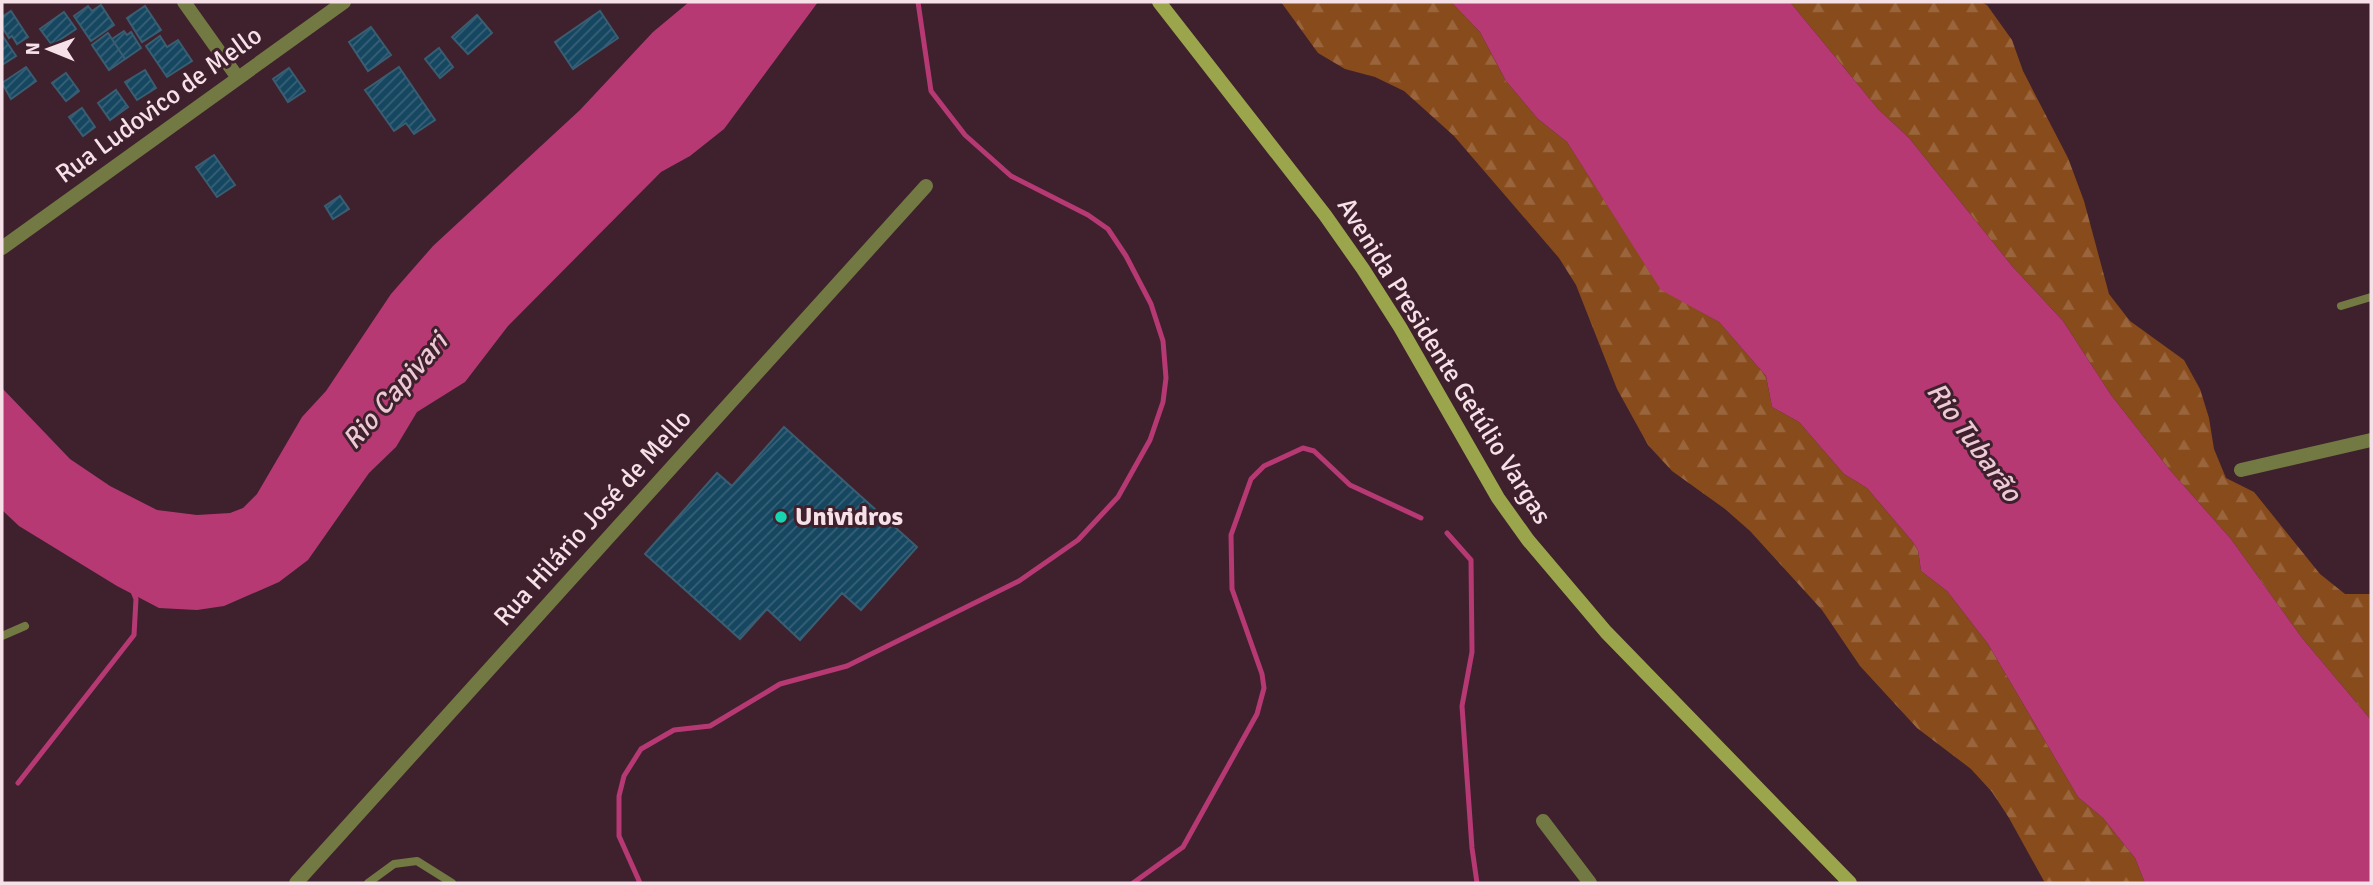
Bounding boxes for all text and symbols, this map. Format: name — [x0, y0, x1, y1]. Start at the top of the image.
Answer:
north arrow — [14, 14, 84, 84]
street label: Rua Ludovico de Mello — [50, 19, 268, 191]
text: N — [21, 42, 45, 56]
street label: Avenida Presidente Getúlio Vargas — [1330, 192, 1558, 530]
water label: Rio Capivari — [335, 324, 456, 456]
water label: Rio Tubarão — [1919, 376, 2030, 510]
street label: Rua Hilário José de Mello — [487, 403, 699, 633]
place label: Unividros — [795, 501, 903, 533]
marker: Unividros — [773, 509, 789, 525]

